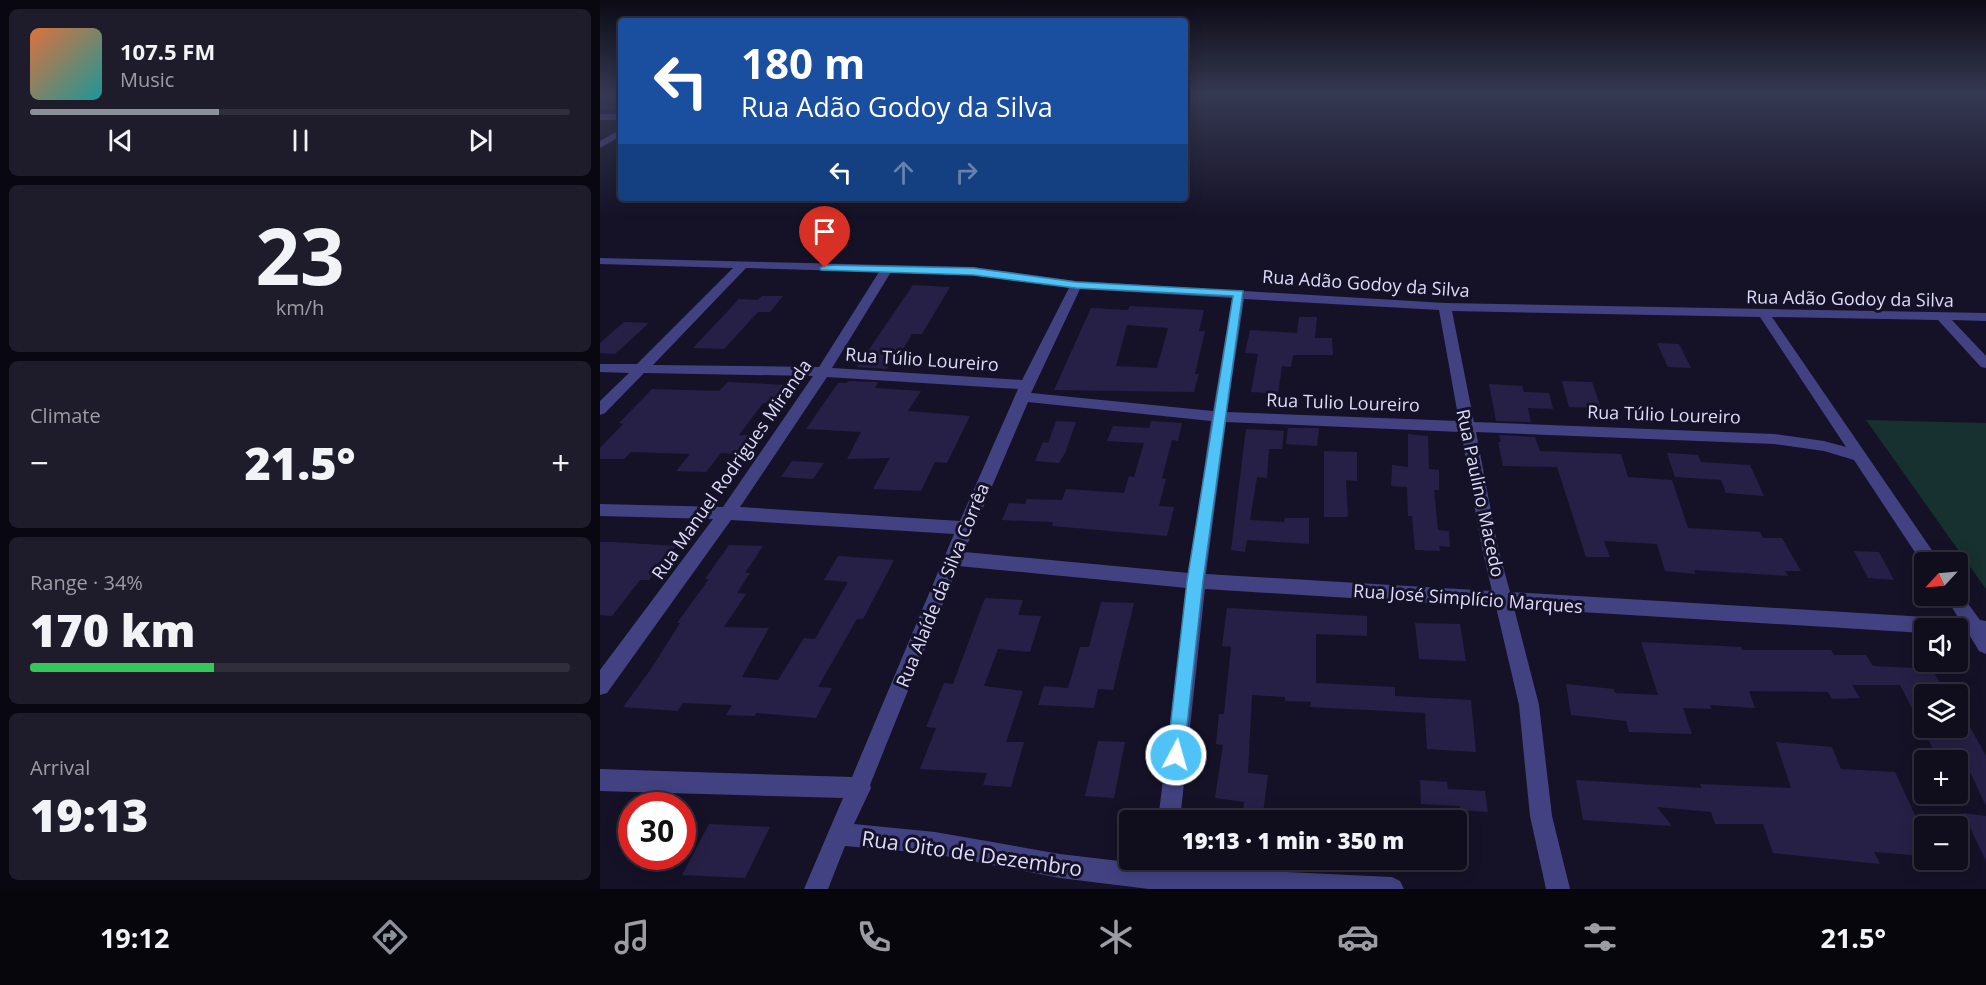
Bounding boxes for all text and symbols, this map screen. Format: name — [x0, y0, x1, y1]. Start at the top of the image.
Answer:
text: 180 m — [741, 34, 865, 91]
text: 107.5 FM — [120, 36, 215, 66]
icon: left — [642, 42, 720, 120]
text: Music — [120, 66, 174, 93]
text: Rua Adão Godoy da Silva — [741, 88, 1053, 125]
icon: previous — [104, 124, 137, 157]
icon: pause — [284, 124, 317, 157]
icon: next — [464, 124, 497, 157]
icon: left — [824, 156, 857, 189]
icon: ahead — [887, 156, 920, 189]
icon: right — [950, 156, 983, 189]
text: 23 — [255, 202, 345, 308]
pin — [799, 206, 850, 268]
icon: arrive — [808, 215, 841, 248]
street label: Rua Adão Godoy da Silva — [1262, 264, 1470, 302]
street label: Rua Adão Godoy da Silva — [1746, 284, 1954, 312]
text: km/h — [276, 294, 324, 321]
street label: Rua Túlio Loureiro — [844, 342, 1000, 376]
street label: Rua Manuel Rodrigues Miranda — [646, 354, 816, 584]
street label: Rua Tulio Loureiro — [1266, 387, 1420, 417]
street label: Rua Túlio Loureiro — [1587, 399, 1741, 429]
text: Climate — [30, 402, 101, 429]
street label: Rua Paulino Macedo — [1451, 407, 1511, 579]
text: 21.5° — [244, 432, 356, 493]
text: − — [30, 440, 49, 485]
text: + — [551, 440, 570, 485]
street label: Rua Alaíde da Silva Corrêa — [890, 479, 994, 691]
north arrow — [1914, 552, 1968, 606]
map controls — [1914, 552, 1968, 870]
text: Range · 34% — [30, 569, 143, 596]
street label: Rua José Simplício Marques — [1352, 578, 1584, 618]
text: 170 km — [30, 599, 195, 660]
button: sound — [1914, 618, 1968, 672]
button: layers — [1914, 684, 1968, 738]
position arrow — [1144, 723, 1208, 787]
button: + — [1914, 750, 1968, 804]
text: Arrival — [30, 754, 90, 781]
text: 19:13 — [30, 784, 148, 845]
speed limit sign: 30 — [618, 792, 696, 870]
button: − — [1914, 816, 1968, 870]
street label: Rua Oito de Dezembro — [860, 824, 1084, 882]
text: 19:13 · 1 min · 350 m — [1182, 825, 1404, 855]
icon: directions — [369, 916, 411, 958]
icon: music — [611, 916, 653, 958]
icon: phone — [853, 916, 895, 958]
icon: climate — [1095, 916, 1137, 958]
icon: car — [1337, 916, 1379, 958]
icon: filters — [1579, 916, 1621, 958]
text: 19:12 — [100, 919, 169, 956]
text: 21.5° — [1820, 919, 1886, 956]

